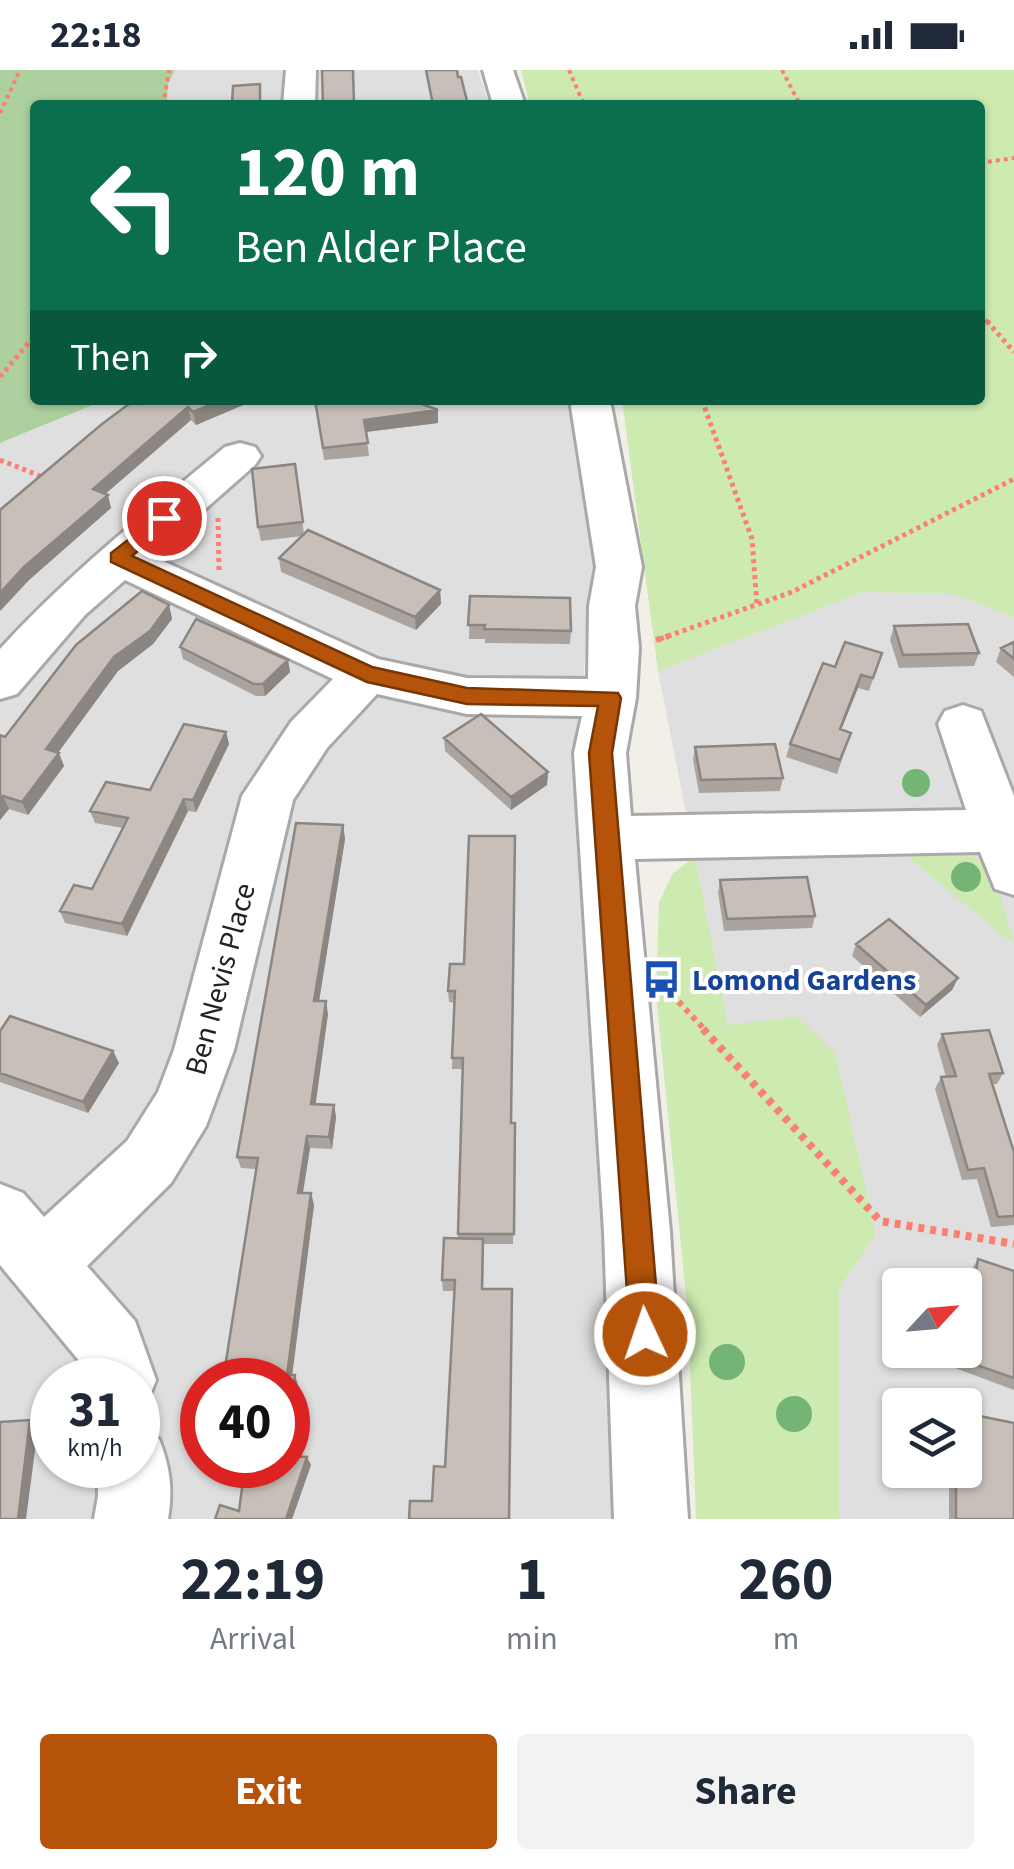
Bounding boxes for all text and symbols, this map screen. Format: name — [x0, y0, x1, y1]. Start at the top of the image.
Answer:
text: 22:18 — [50, 8, 142, 62]
text: 120 m — [235, 123, 420, 223]
icon: left — [70, 140, 200, 270]
text: Ben Alder Place — [235, 216, 527, 280]
icon: right — [171, 330, 226, 385]
text: Then — [70, 331, 151, 385]
pin — [122, 476, 207, 561]
icon: arrive — [137, 491, 192, 546]
street label: Ben Nevis Place — [174, 878, 267, 1080]
bus stop icon: Lomond Gardens — [641, 959, 683, 1001]
place label: Lomond Gardens — [692, 959, 916, 1002]
north arrow — [882, 1268, 982, 1368]
map controls — [882, 1268, 982, 1488]
position arrow — [593, 1282, 697, 1386]
speed limit sign: 40 — [180, 1358, 310, 1488]
text: 31 — [69, 1375, 121, 1446]
button: layers — [882, 1388, 982, 1488]
text: km/h — [67, 1430, 123, 1466]
text: 22:19 — [181, 1538, 325, 1623]
text: 1 — [516, 1538, 548, 1623]
text: 260 — [738, 1538, 833, 1623]
text: Arrival — [210, 1616, 296, 1662]
text: min — [506, 1616, 558, 1662]
text: m — [773, 1616, 799, 1662]
button: Exit — [40, 1734, 497, 1849]
button: Share — [517, 1734, 974, 1849]

